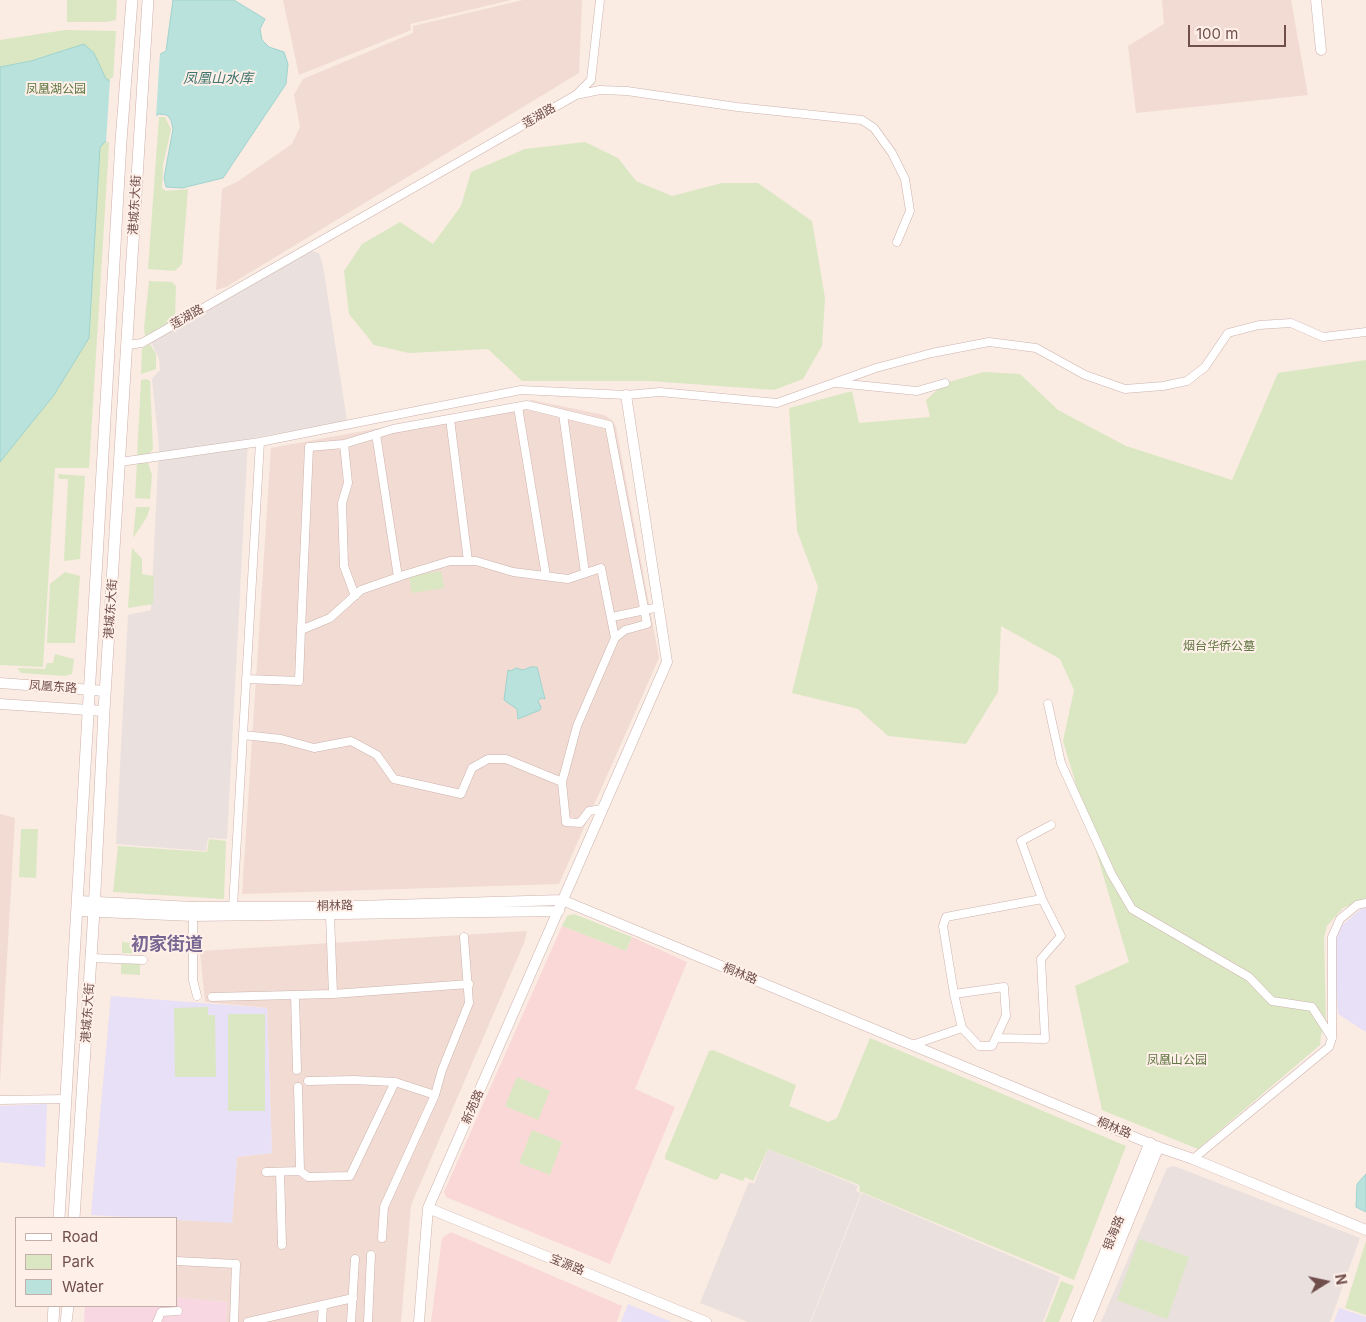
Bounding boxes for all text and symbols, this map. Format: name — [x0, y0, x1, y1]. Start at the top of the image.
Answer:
scale bar — [1191, 15, 1288, 47]
text: 100 m — [1196, 24, 1238, 43]
water label: 凤凰山水库 — [183, 71, 253, 87]
park label: 凤凰湖公园 — [26, 82, 86, 96]
street label: 莲湖路 — [520, 101, 558, 131]
street label: 港城东大街 — [126, 175, 144, 235]
street label: 莲湖路 — [168, 302, 206, 332]
street label: 港城东大街 — [102, 579, 120, 639]
park label: 烟台华侨公墓 — [1183, 639, 1255, 653]
street label: 凤凰东路 — [29, 678, 77, 696]
street label: 桐林路 — [317, 898, 353, 914]
district label: 初家街道 — [131, 934, 203, 956]
street label: 桐林路 — [721, 961, 759, 987]
street label: 港城东大街 — [79, 983, 97, 1043]
park label: 凤凰山公园 — [1147, 1053, 1207, 1067]
street label: 新苑路 — [459, 1088, 487, 1126]
street label: 桐林路 — [1095, 1115, 1133, 1141]
street label: 银海路 — [1101, 1214, 1127, 1252]
legend — [15, 1217, 178, 1307]
text: Road — [62, 1227, 98, 1246]
text: Park — [62, 1252, 94, 1271]
street label: 宝源路 — [548, 1252, 586, 1278]
north arrow — [1301, 1257, 1351, 1307]
text: N — [1332, 1273, 1351, 1286]
text: Water — [62, 1277, 104, 1296]

